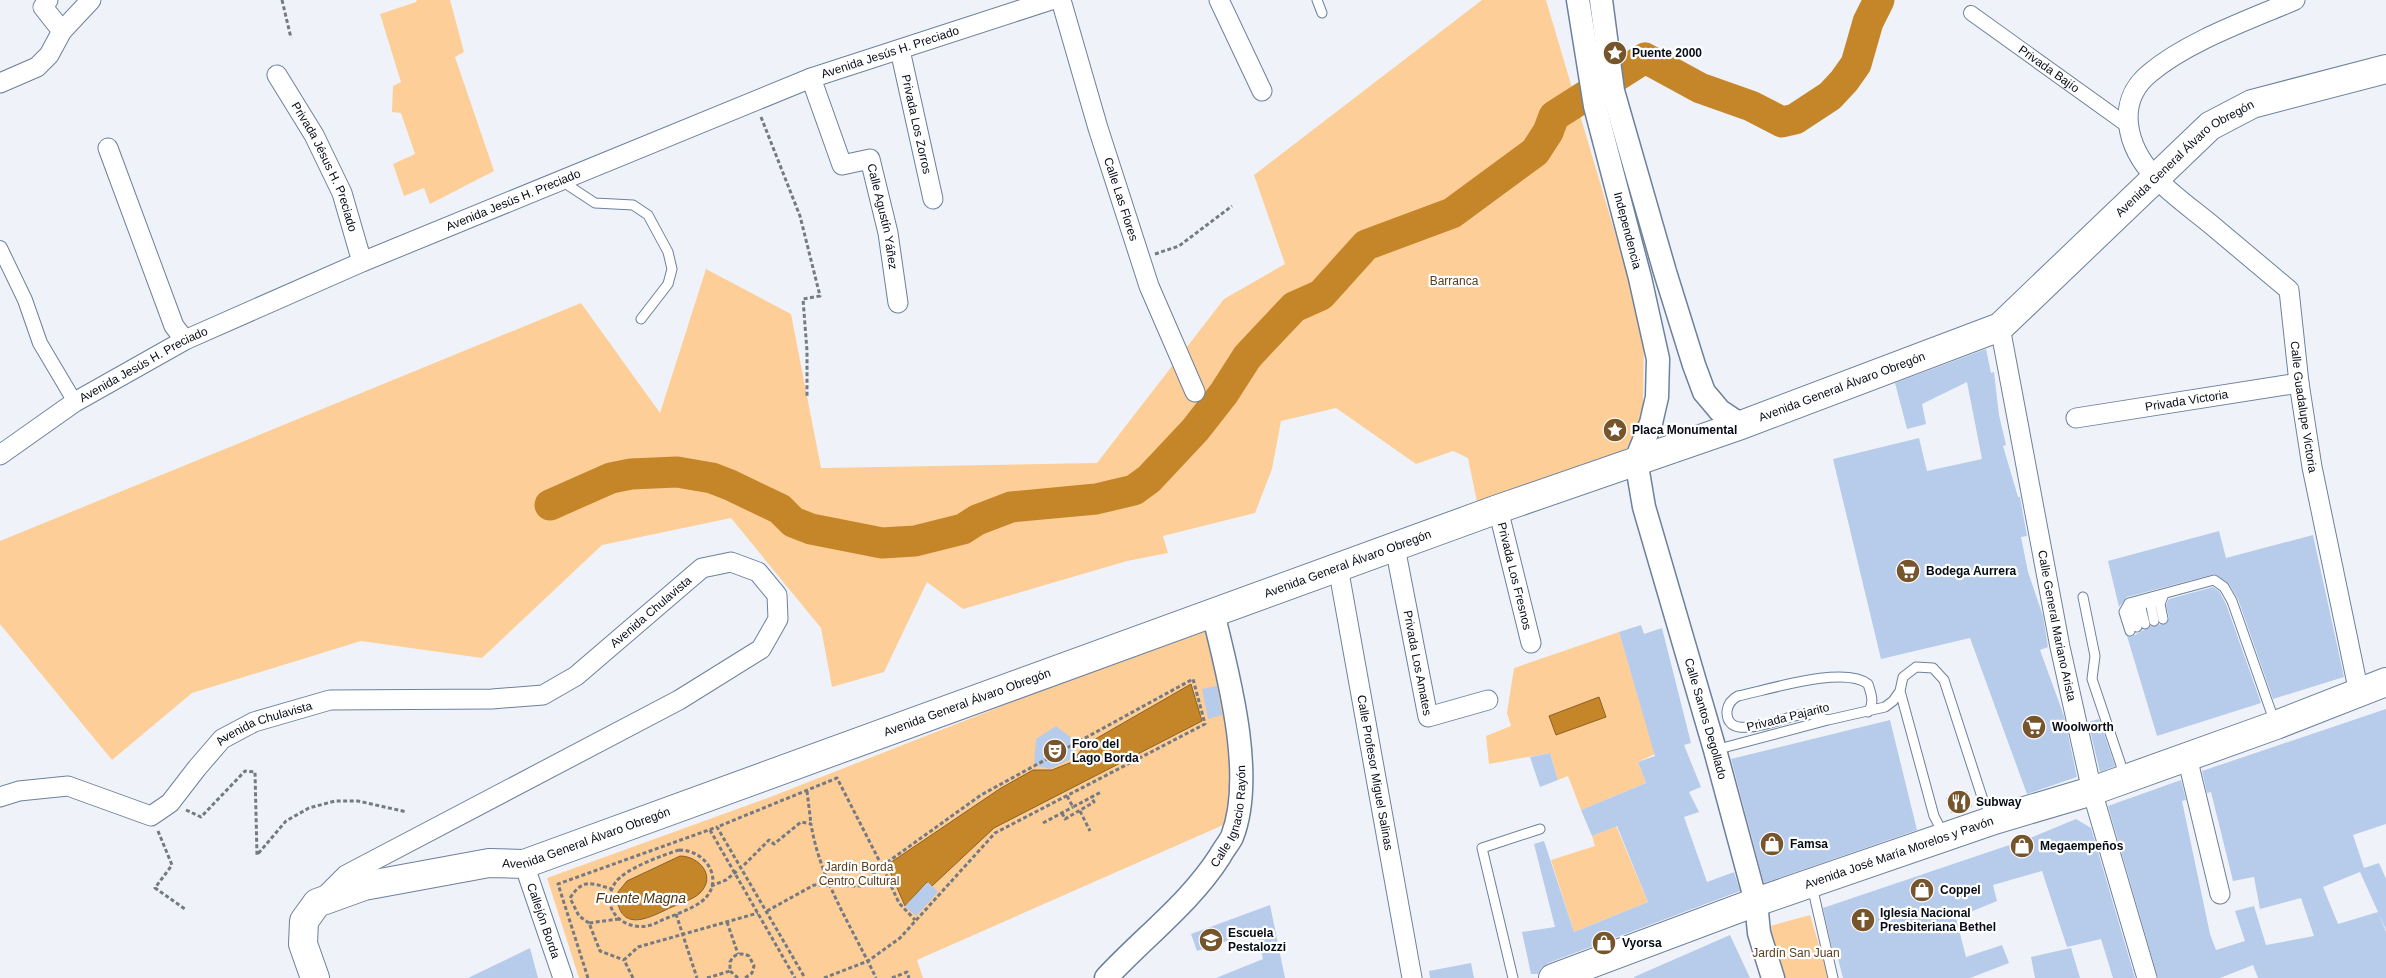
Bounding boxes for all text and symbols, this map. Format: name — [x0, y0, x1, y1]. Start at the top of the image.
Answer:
street label: Avenida Jesús H. Preciado — [819, 23, 961, 81]
place icon: Puente 2000 — [1602, 40, 1628, 66]
street label: Privada Bajío — [2016, 42, 2082, 96]
place label: Puente 2000 — [1632, 46, 1702, 60]
street label: Privada Los Zorros — [899, 73, 934, 175]
street label: Avenida General Álvaro Obregón — [2113, 97, 2256, 220]
street label: Privada Jésus H. Preciado — [288, 100, 360, 234]
street label: Calle Las Flores — [1101, 156, 1141, 243]
street label: Calle Agustín Yáñez — [864, 162, 900, 270]
street label: Avenida Jesús H. Preciado — [444, 166, 583, 234]
street label: Independencia — [1611, 191, 1644, 271]
park label: Barranca — [1430, 274, 1479, 288]
street label: Avenida Jesús H. Preciado — [77, 324, 210, 405]
street label: Calle Guadalupe Victoria — [2288, 340, 2320, 474]
street label: Avenida General Álvaro Obregón — [1757, 349, 1927, 425]
street label: Privada Victoria — [2144, 387, 2230, 414]
place icon: Placa Monumental — [1602, 417, 1628, 443]
place label: Placa Monumental — [1632, 423, 1737, 437]
street label: Privada Los Fresnos — [1495, 521, 1534, 631]
street label: Avenida General Álvaro Obregón — [1262, 527, 1433, 601]
street label: Calle General Mariano Arista — [2035, 549, 2079, 703]
supermarket icon: Bodega Aurrera — [1895, 558, 1921, 584]
place label: Bodega Aurrera — [1926, 564, 2017, 578]
street label: Avenida Chulavista — [607, 573, 695, 651]
street label: Privada Los Amates — [1400, 609, 1435, 717]
street label: Calle Santos Degollado — [1682, 656, 1730, 781]
street label: Avenida General Álvaro Obregón — [882, 666, 1053, 739]
street label: Calle Profesor Miguel Salinas — [1354, 694, 1396, 852]
street label: Avenida Chulavista — [213, 698, 314, 748]
street label: Privada Pajarito — [1745, 700, 1831, 734]
supermarket icon: Woolworth — [2021, 714, 2047, 740]
place label: Woolworth — [2052, 720, 2114, 734]
place label: Foro del Lago Borda — [1072, 737, 1139, 765]
theatre icon: Foro del Lago Borda — [1042, 738, 1068, 764]
street label: Calle Ignacio Rayón — [1207, 765, 1248, 870]
restaurant icon: Subway — [1946, 789, 1972, 815]
place label: Subway — [1976, 795, 2022, 809]
street label: Avenida General Álvaro Obregón — [502, 804, 672, 871]
street label: Avenida José María Morelos y Pavón — [1803, 814, 1995, 892]
shop icon: Famsa — [1759, 831, 1785, 857]
shop icon: Megaempeños — [2009, 833, 2035, 859]
place label: Famsa — [1790, 837, 1828, 851]
place label: Megaempeños — [2040, 839, 2124, 853]
park label: Jardín Borda Centro Cultural — [819, 860, 899, 888]
shop icon: Coppel — [1909, 877, 1935, 903]
street label: Callejón Borda — [524, 881, 563, 961]
place label: Coppel — [1940, 883, 1981, 897]
water label: Fuente Magna — [596, 890, 686, 906]
place label: Iglesia Nacional Presbiteriana Bethel — [1880, 906, 1996, 934]
church icon: Iglesia Nacional Presbiteriana Bethel — [1850, 907, 1876, 933]
place label: Escuela Pestalozzi — [1228, 926, 1286, 954]
school or university icon: Escuela Pestalozzi — [1198, 927, 1224, 953]
shop icon: Vyorsa — [1591, 930, 1617, 956]
place label: Vyorsa — [1622, 936, 1662, 950]
park label: Jardín San Juan — [1752, 946, 1840, 960]

